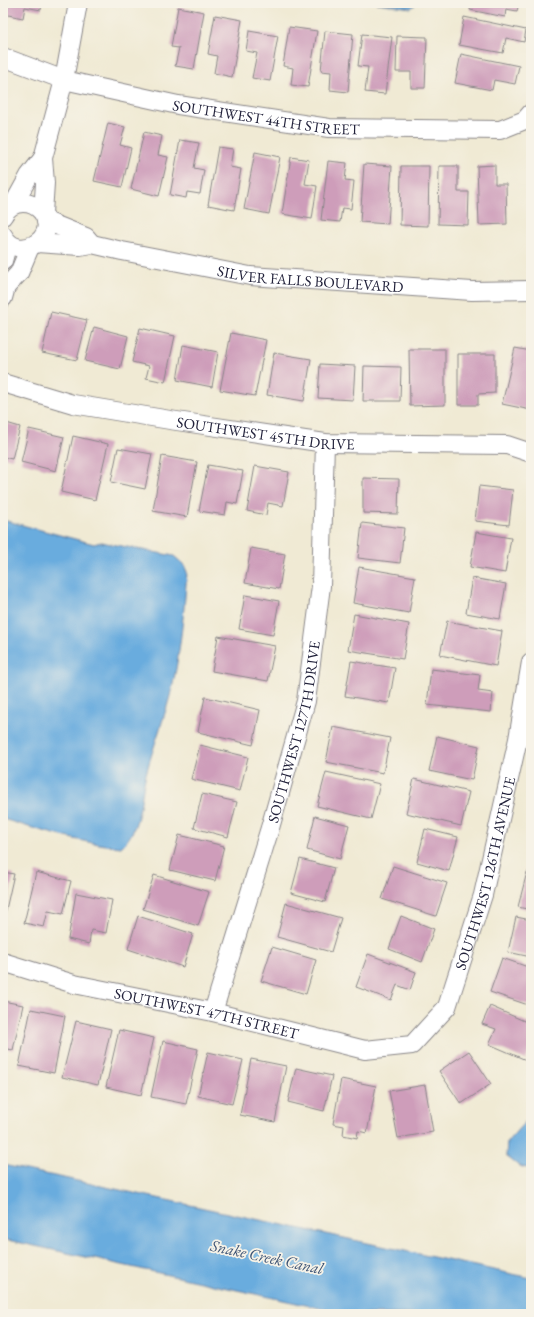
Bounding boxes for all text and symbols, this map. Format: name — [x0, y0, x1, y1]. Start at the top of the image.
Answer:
street label: SOUTHWEST 44TH STREET — [171, 95, 361, 138]
street label: SILVER FALLS BOULEVARD — [216, 260, 404, 296]
street label: SOUTHWEST 45TH DRIVE — [175, 412, 355, 453]
street label: SOUTHWEST 127TH DRIVE — [263, 639, 323, 825]
street label: SOUTHWEST 126TH AVENUE — [450, 774, 519, 972]
street label: SOUTHWEST 47TH STREET — [113, 983, 302, 1043]
water label: Snake Creek Canal — [208, 1235, 326, 1279]

